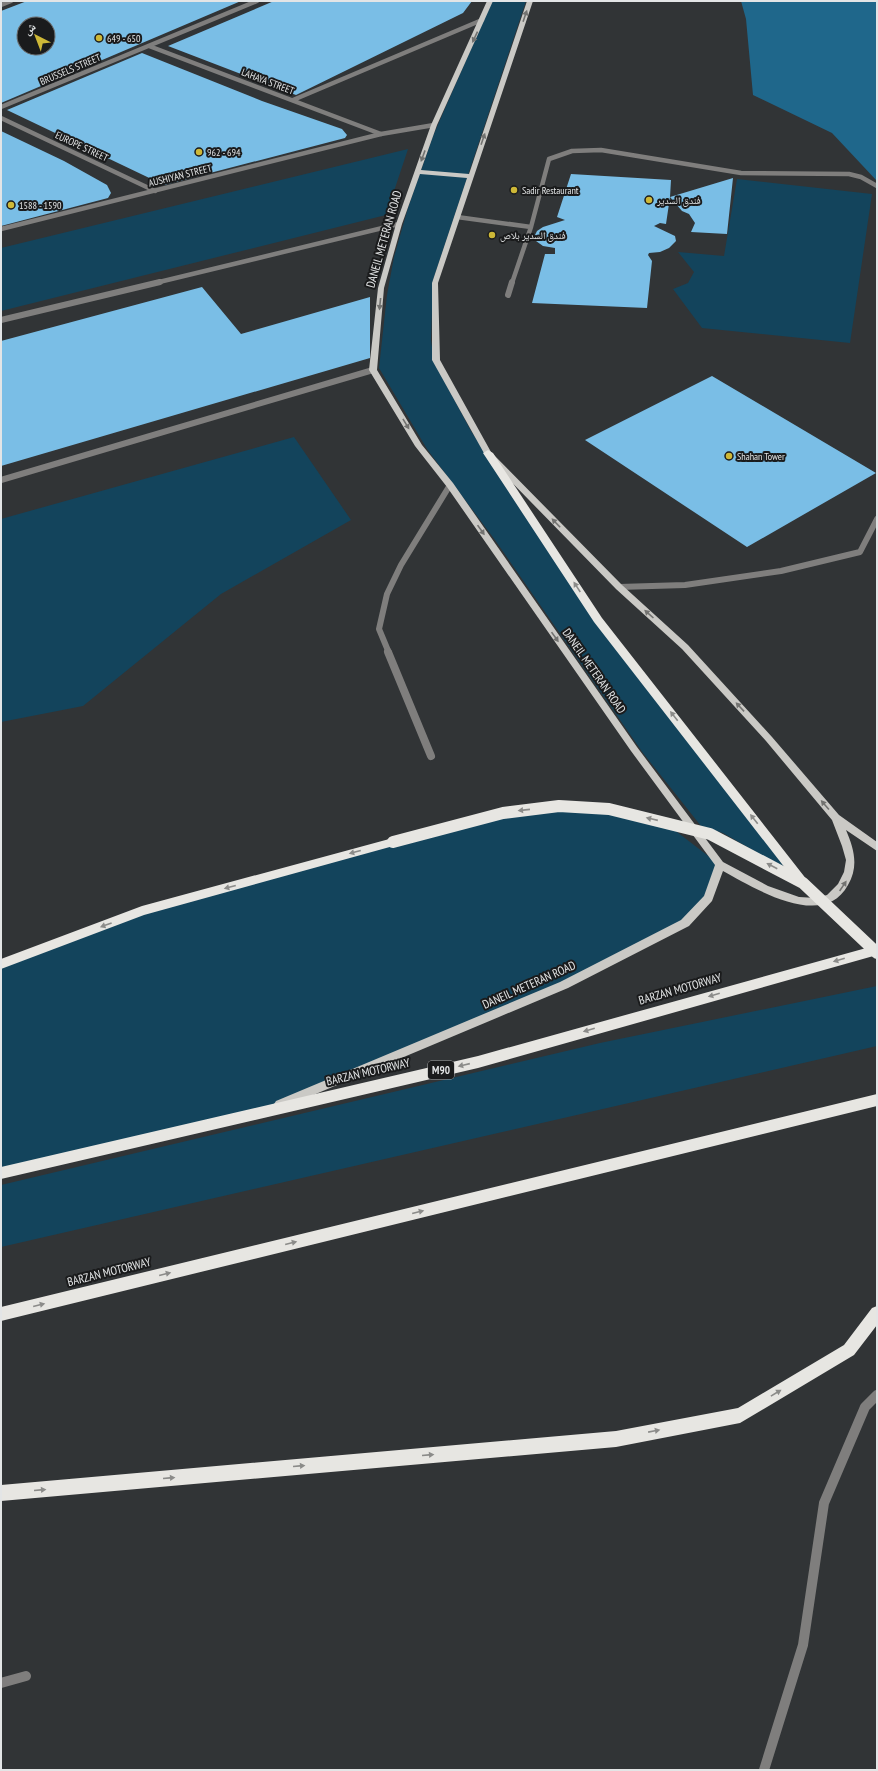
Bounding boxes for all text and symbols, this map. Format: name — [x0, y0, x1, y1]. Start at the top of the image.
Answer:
one-way arrow — [522, 9, 528, 21]
north arrow — [16, 16, 56, 56]
text: ش — [20, 19, 39, 38]
one-way arrow — [472, 31, 478, 42]
place label: 649 - 650 — [107, 32, 141, 45]
marker: 649 - 650 — [94, 33, 104, 43]
street label: BRUSSELS STREET — [38, 51, 103, 88]
street label: LAHAYA STREET — [240, 65, 297, 98]
street label: EUROPE STREET — [53, 129, 111, 165]
one-way arrow — [480, 132, 486, 144]
place label: 962 - 694 — [207, 146, 241, 159]
marker: 962 - 694 — [194, 147, 204, 157]
one-way arrow — [420, 150, 426, 162]
street label: AUSHIYAN STREET — [147, 161, 214, 190]
place label: Sadir Restaurant — [522, 184, 579, 197]
marker: Sadir Restaurant — [509, 185, 519, 195]
street label: DANEIL METERAN ROAD — [362, 189, 405, 289]
place label: فندق السدير — [656, 194, 701, 207]
marker: فندق السدير — [644, 195, 654, 205]
place label: 1588 - 1590 — [19, 199, 62, 212]
marker: 1588 - 1590 — [6, 200, 16, 210]
place label: فندق السدير بلاص — [500, 229, 566, 242]
marker: فندق السدير بلاص — [487, 230, 497, 240]
one-way arrow — [376, 298, 383, 310]
one-way arrow — [402, 418, 409, 430]
place label: Shahan Tower — [737, 450, 785, 463]
marker: Shahan Tower — [724, 451, 734, 461]
one-way arrow — [551, 518, 561, 528]
one-way arrow — [477, 525, 485, 535]
one-way arrow — [574, 581, 581, 593]
one-way arrow — [644, 610, 654, 619]
street label: DANEIL METERAN ROAD — [559, 625, 629, 716]
one-way arrow — [551, 631, 559, 642]
one-way arrow — [735, 702, 745, 712]
one-way arrow — [669, 711, 678, 722]
one-way arrow — [820, 800, 830, 810]
one-way arrow — [518, 807, 530, 813]
one-way arrow — [750, 814, 758, 824]
one-way arrow — [646, 816, 658, 822]
one-way arrow — [349, 850, 362, 856]
one-way arrow — [767, 863, 778, 870]
one-way arrow — [839, 880, 847, 891]
one-way arrow — [224, 884, 236, 890]
one-way arrow — [99, 922, 111, 928]
street label: DANEIL METERAN ROAD — [480, 957, 578, 1012]
one-way arrow — [833, 957, 845, 963]
street label: BARZAN MOTORWAY — [637, 969, 724, 1008]
one-way arrow — [708, 992, 720, 998]
one-way arrow — [583, 1028, 595, 1034]
street label: BARZAN MOTORWAY — [325, 1054, 412, 1088]
road number: M90 — [428, 1061, 454, 1079]
one-way arrow — [458, 1062, 470, 1068]
one-way arrow — [412, 1209, 424, 1215]
one-way arrow — [285, 1239, 298, 1245]
street label: BARZAN MOTORWAY — [66, 1254, 153, 1289]
one-way arrow — [159, 1270, 171, 1276]
one-way arrow — [33, 1301, 45, 1307]
one-way arrow — [771, 1389, 782, 1396]
one-way arrow — [648, 1428, 660, 1434]
one-way arrow — [422, 1452, 434, 1459]
one-way arrow — [293, 1463, 305, 1470]
one-way arrow — [163, 1474, 175, 1481]
one-way arrow — [34, 1486, 46, 1493]

